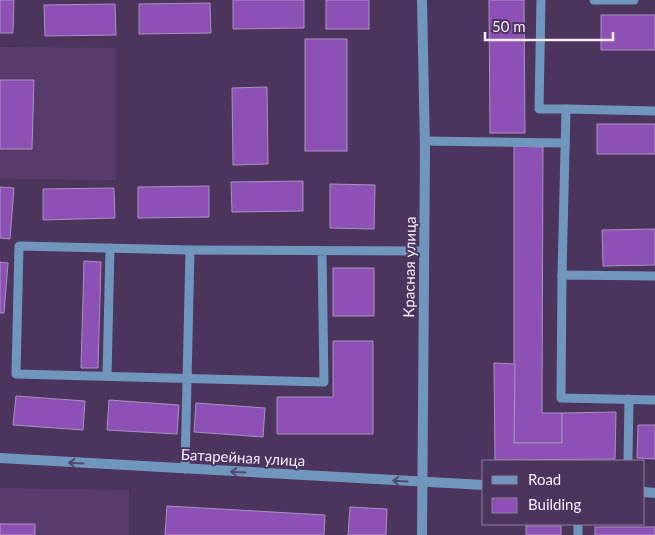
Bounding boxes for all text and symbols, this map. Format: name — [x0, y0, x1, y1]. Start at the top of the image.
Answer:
scale bar — [485, 10, 612, 42]
text: 50 m — [492, 17, 526, 35]
street label: Красная улица — [399, 216, 419, 318]
street label: Батарейная улица — [180, 445, 306, 469]
one-way arrow — [68, 458, 84, 467]
legend — [482, 460, 645, 525]
one-way arrow — [230, 468, 246, 477]
text: Road — [528, 470, 561, 488]
one-way arrow — [392, 477, 408, 486]
text: Building — [528, 495, 581, 513]

